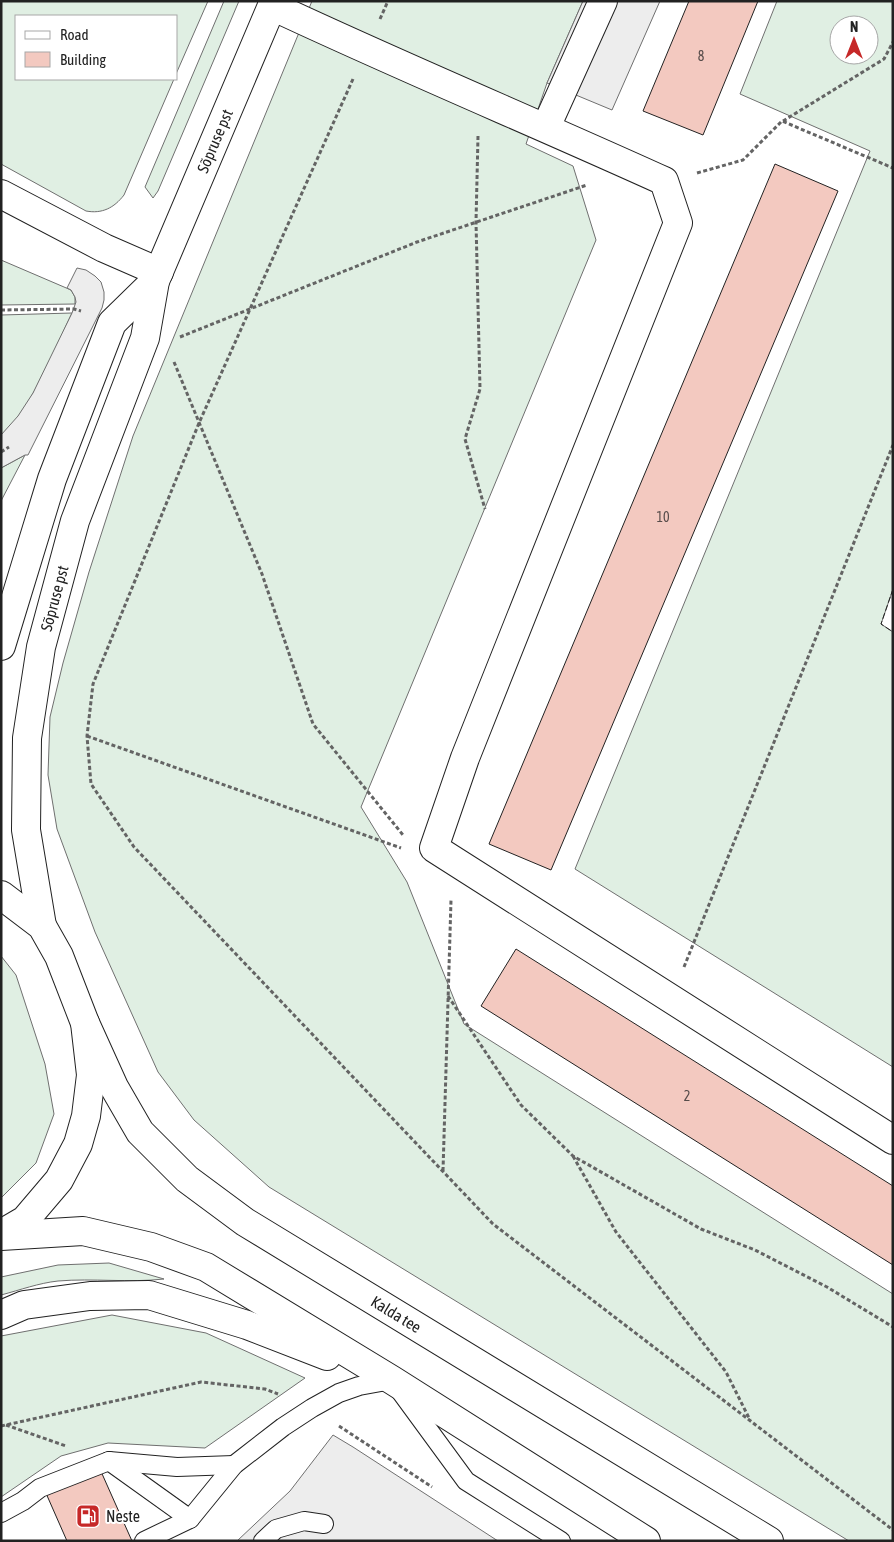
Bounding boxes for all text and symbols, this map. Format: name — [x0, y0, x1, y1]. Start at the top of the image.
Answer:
legend — [15, 15, 178, 80]
north arrow — [829, 15, 879, 65]
text: N — [850, 19, 858, 35]
text: Road — [60, 26, 89, 43]
house number: 8 — [698, 48, 705, 64]
text: Building — [60, 51, 106, 68]
street label: Sõpruse pst — [193, 106, 236, 175]
house number: 10 — [656, 509, 670, 525]
street label: Sõpruse pst — [37, 563, 72, 633]
house number: 2 — [684, 1088, 690, 1104]
street label: Kalda tee — [368, 1292, 425, 1336]
fuel station icon: Neste — [75, 1503, 101, 1529]
place label: Neste — [106, 1507, 140, 1525]

